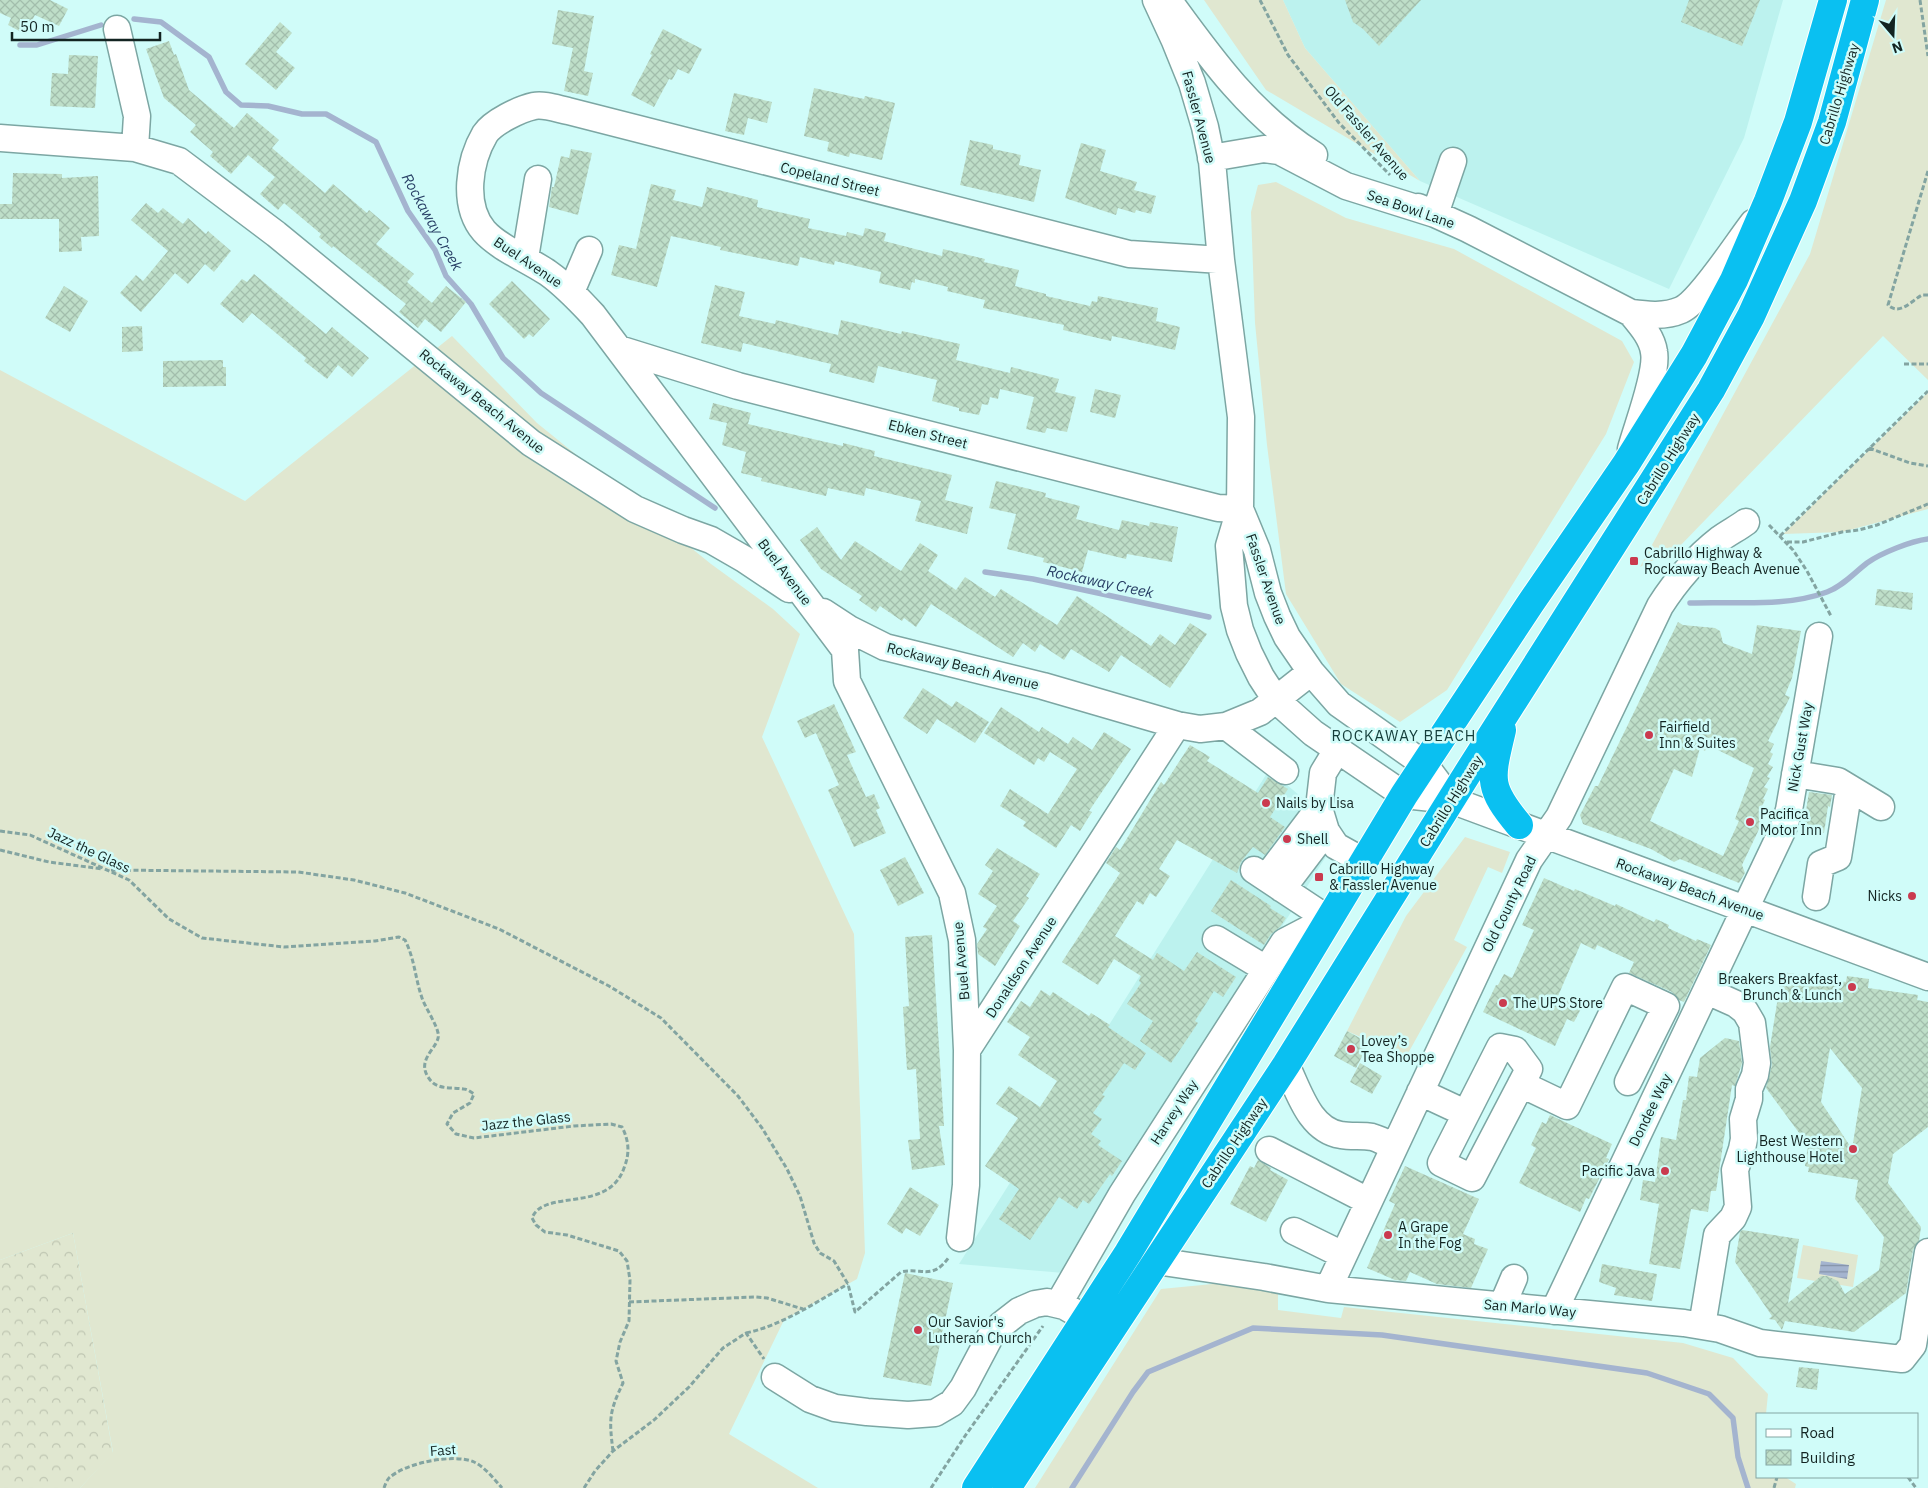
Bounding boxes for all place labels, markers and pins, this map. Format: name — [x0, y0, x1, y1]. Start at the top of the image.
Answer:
place label: Cabrillo Highway & Rockaway Beach Avenue — [1644, 544, 1800, 578]
marker: Cabrillo Highway & Rockaway Beach Avenue — [1628, 555, 1640, 567]
place label: Fairfield Inn & Suites — [1659, 718, 1736, 752]
marker: Fairfield Inn & Suites — [1643, 729, 1655, 741]
place label: Nails by Lisa — [1276, 794, 1354, 812]
marker: Nails by Lisa — [1260, 797, 1272, 809]
place label: Pacifica Motor Inn — [1760, 805, 1822, 839]
marker: Pacifica Motor Inn — [1744, 816, 1756, 828]
place label: Shell — [1297, 830, 1329, 848]
marker: Shell — [1281, 833, 1293, 845]
place label: Cabrillo Highway & Fassler Avenue — [1329, 860, 1437, 894]
marker: Cabrillo Highway & Fassler Avenue — [1313, 871, 1325, 883]
place label: Nicks — [1868, 887, 1902, 905]
marker: Nicks — [1906, 890, 1918, 902]
place label: Breakers Breakfast, Brunch & Lunch — [1718, 970, 1842, 1004]
marker: Breakers Breakfast, Brunch & Lunch — [1846, 981, 1858, 993]
place label: The UPS Store — [1513, 994, 1603, 1012]
marker: The UPS Store — [1497, 997, 1509, 1009]
place label: Lovey’s Tea Shoppe — [1361, 1032, 1435, 1066]
marker: Lovey’s Tea Shoppe — [1345, 1043, 1357, 1055]
place label: Best Western Lighthouse Hotel — [1737, 1132, 1843, 1166]
marker: Best Western Lighthouse Hotel — [1847, 1143, 1859, 1155]
place label: Pacific Java — [1582, 1162, 1656, 1180]
marker: Pacific Java — [1659, 1165, 1671, 1177]
place label: A Grape In the Fog — [1398, 1218, 1462, 1252]
marker: A Grape In the Fog — [1382, 1229, 1394, 1241]
place label: Our Savior's Lutheran Church — [928, 1313, 1032, 1347]
marker: Our Savior's Lutheran Church — [912, 1324, 924, 1336]

